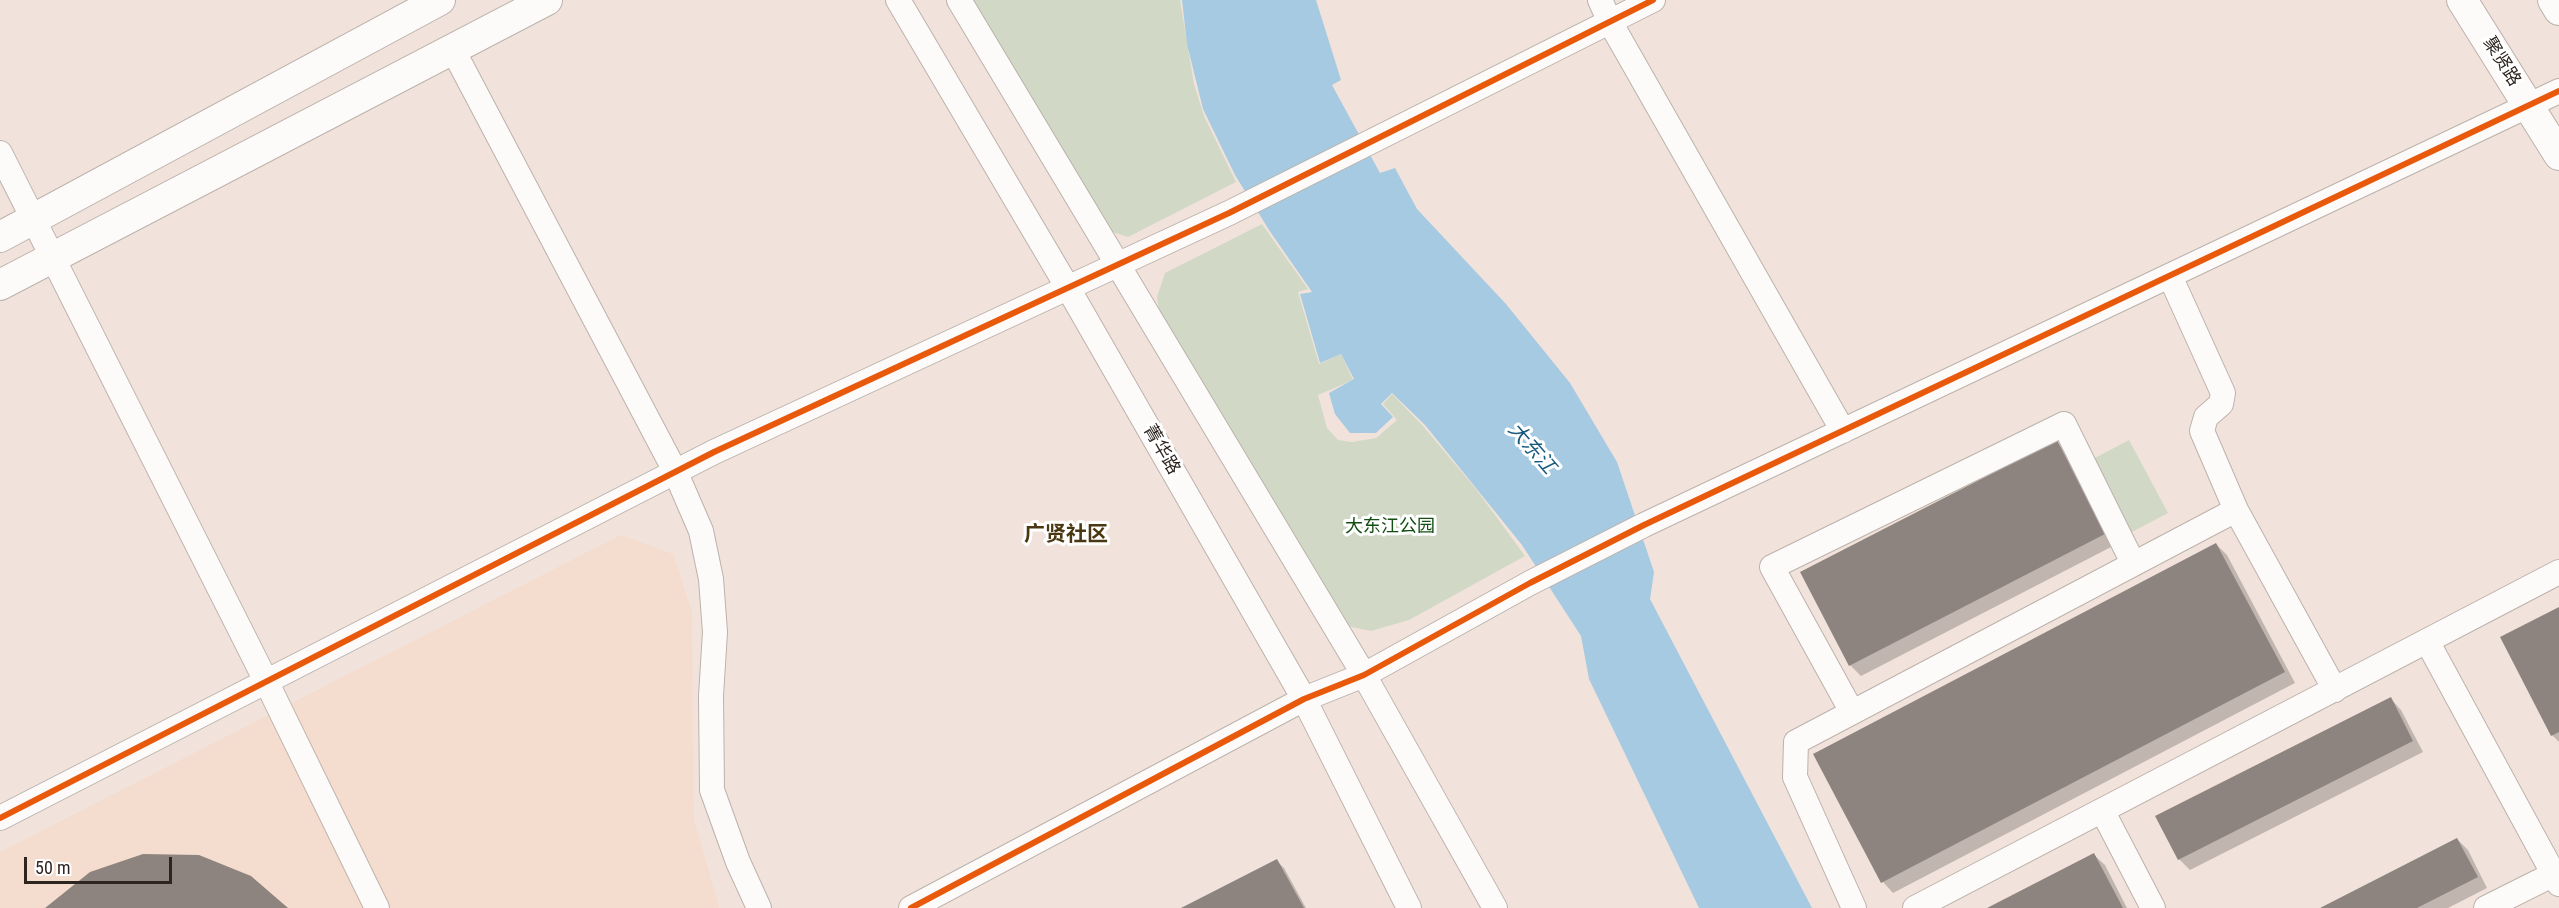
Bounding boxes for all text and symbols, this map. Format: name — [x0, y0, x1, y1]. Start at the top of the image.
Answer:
street label: 聚贤路 — [2478, 33, 2524, 91]
water label: 大东江 — [1502, 418, 1560, 480]
street label: 菁华路 — [1138, 421, 1184, 479]
park label: 大东江公园 — [1345, 516, 1435, 538]
district label: 广贤社区 — [1024, 523, 1108, 549]
scale bar — [27, 845, 176, 883]
text: 50 m — [35, 857, 70, 878]

